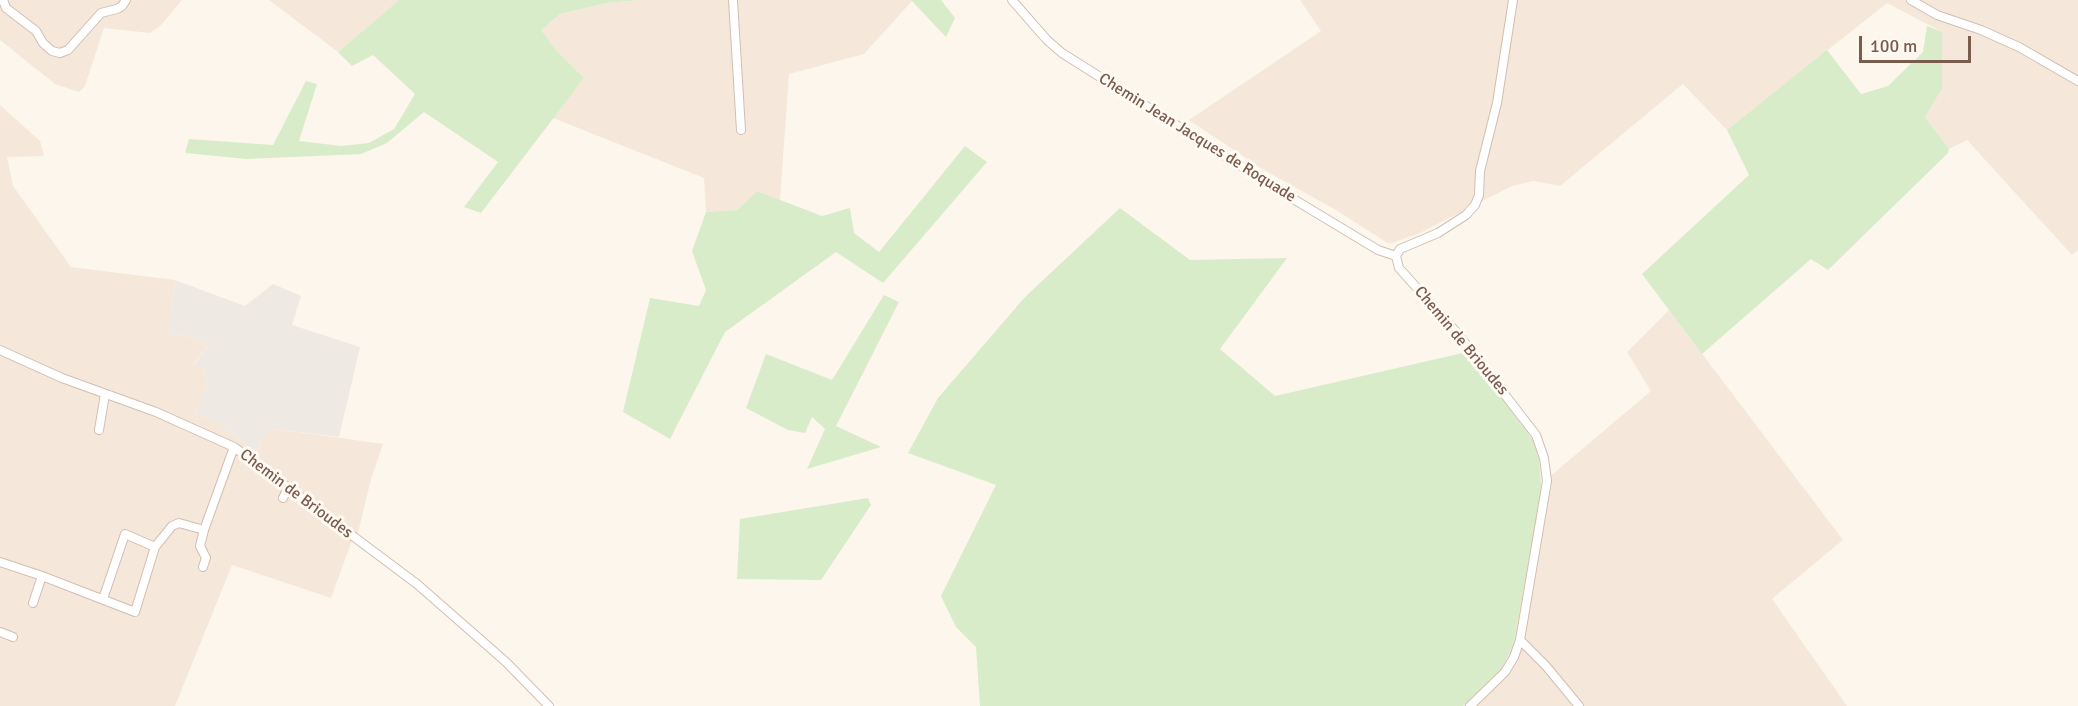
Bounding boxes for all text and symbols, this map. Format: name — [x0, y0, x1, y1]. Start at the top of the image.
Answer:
scale bar — [1862, 24, 1974, 62]
text: 100 m — [1870, 35, 1917, 57]
street label: Chemin Jean Jacques de Roquade — [1095, 69, 1299, 207]
street label: Chemin de Brioudes — [1410, 283, 1512, 399]
street label: Chemin de Brioudes — [236, 445, 356, 543]

